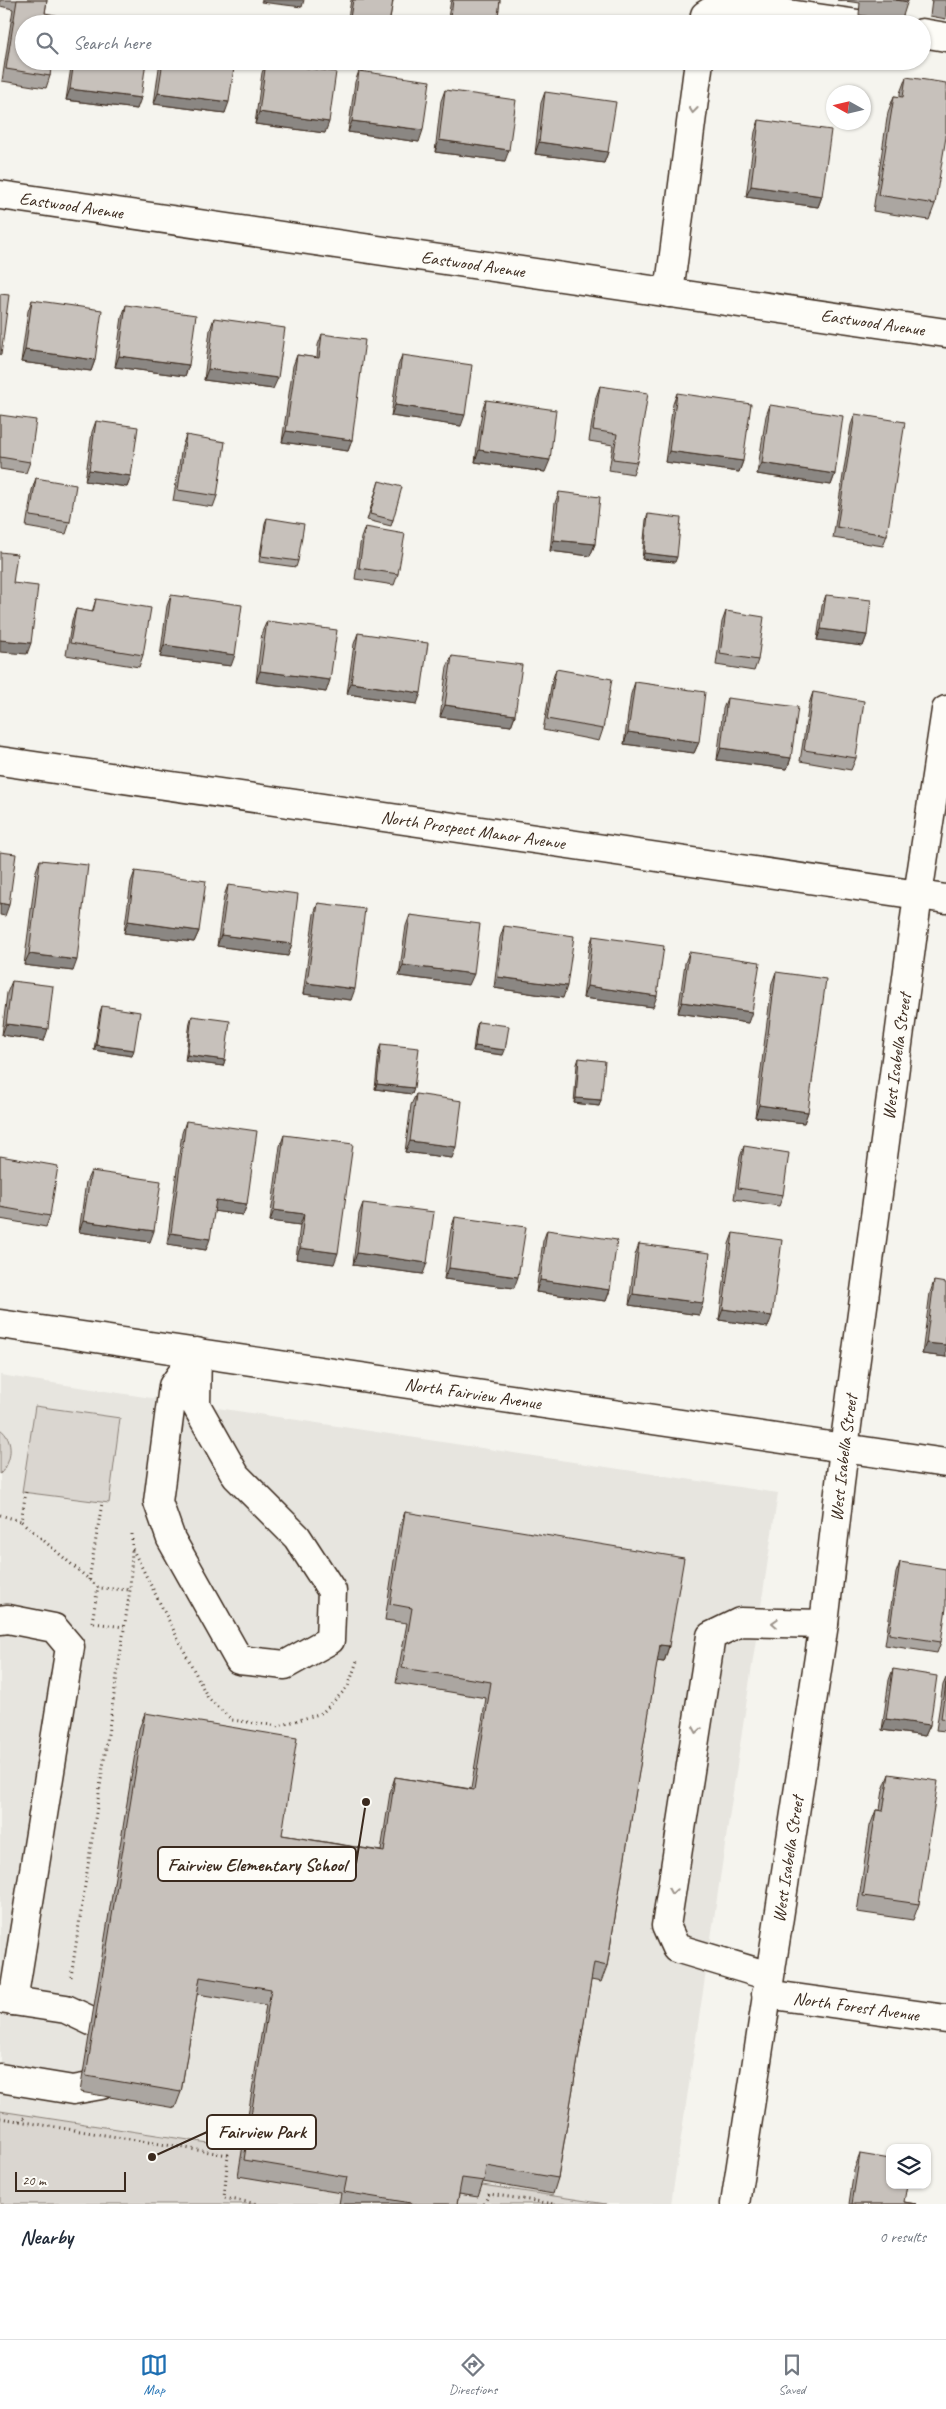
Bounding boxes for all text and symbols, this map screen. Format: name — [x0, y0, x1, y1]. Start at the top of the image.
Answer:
search box — [15, 15, 931, 70]
icon: search — [33, 29, 61, 57]
text: Search here — [73, 31, 150, 55]
north arrow — [826, 85, 871, 130]
one-way arrow — [688, 106, 699, 114]
street label: Eastwood Avenue — [18, 187, 126, 224]
street label: Eastwood Avenue — [420, 246, 527, 283]
street label: Eastwood Avenue — [819, 304, 927, 341]
street label: North Prospect Manor Avenue — [379, 806, 568, 854]
street label: West Isabella Street — [877, 989, 916, 1121]
street label: North Fairview Avenue — [403, 1373, 544, 1415]
street label: West Isabella Street — [825, 1390, 862, 1522]
one-way arrow — [771, 1618, 779, 1629]
one-way arrow — [692, 1726, 702, 1735]
street label: West Isabella Street — [767, 1791, 809, 1924]
callout: Fairview Elementary School — [158, 1847, 356, 1881]
text: Fairview Elementary School — [167, 1853, 350, 1877]
one-way arrow — [667, 1887, 678, 1895]
street label: North Forest Avenue — [792, 1987, 922, 2026]
callout: Fairview Park — [207, 2115, 316, 2149]
text: Fairview Park — [218, 2120, 308, 2144]
map controls — [886, 2144, 931, 2189]
button: layers — [886, 2144, 931, 2189]
scale bar — [15, 2169, 126, 2192]
text: 20 m — [22, 2172, 46, 2189]
text: Nearby — [20, 2224, 73, 2250]
text: 0 results — [879, 2227, 926, 2247]
tab: Map — [140, 2351, 168, 2398]
tab: Directions — [449, 2351, 497, 2398]
tab: Saved — [778, 2351, 806, 2398]

